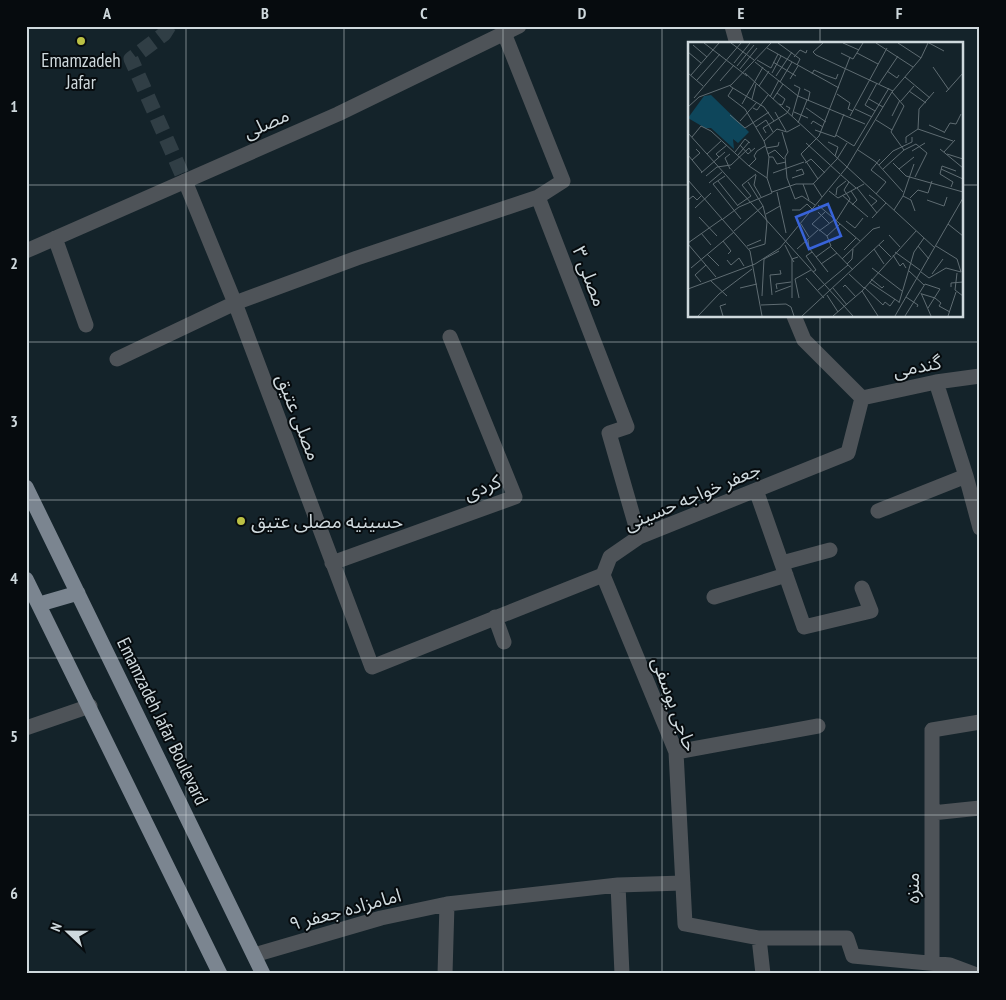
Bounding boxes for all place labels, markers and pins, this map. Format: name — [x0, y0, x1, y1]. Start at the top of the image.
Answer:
marker: Emamzadeh Jafar — [75, 35, 87, 47]
place label: Emamzadeh Jafar — [41, 48, 121, 94]
place label: حسینیه مصلی عتیق — [251, 509, 403, 533]
marker: حسینیه مصلی عتیق — [235, 515, 247, 527]

